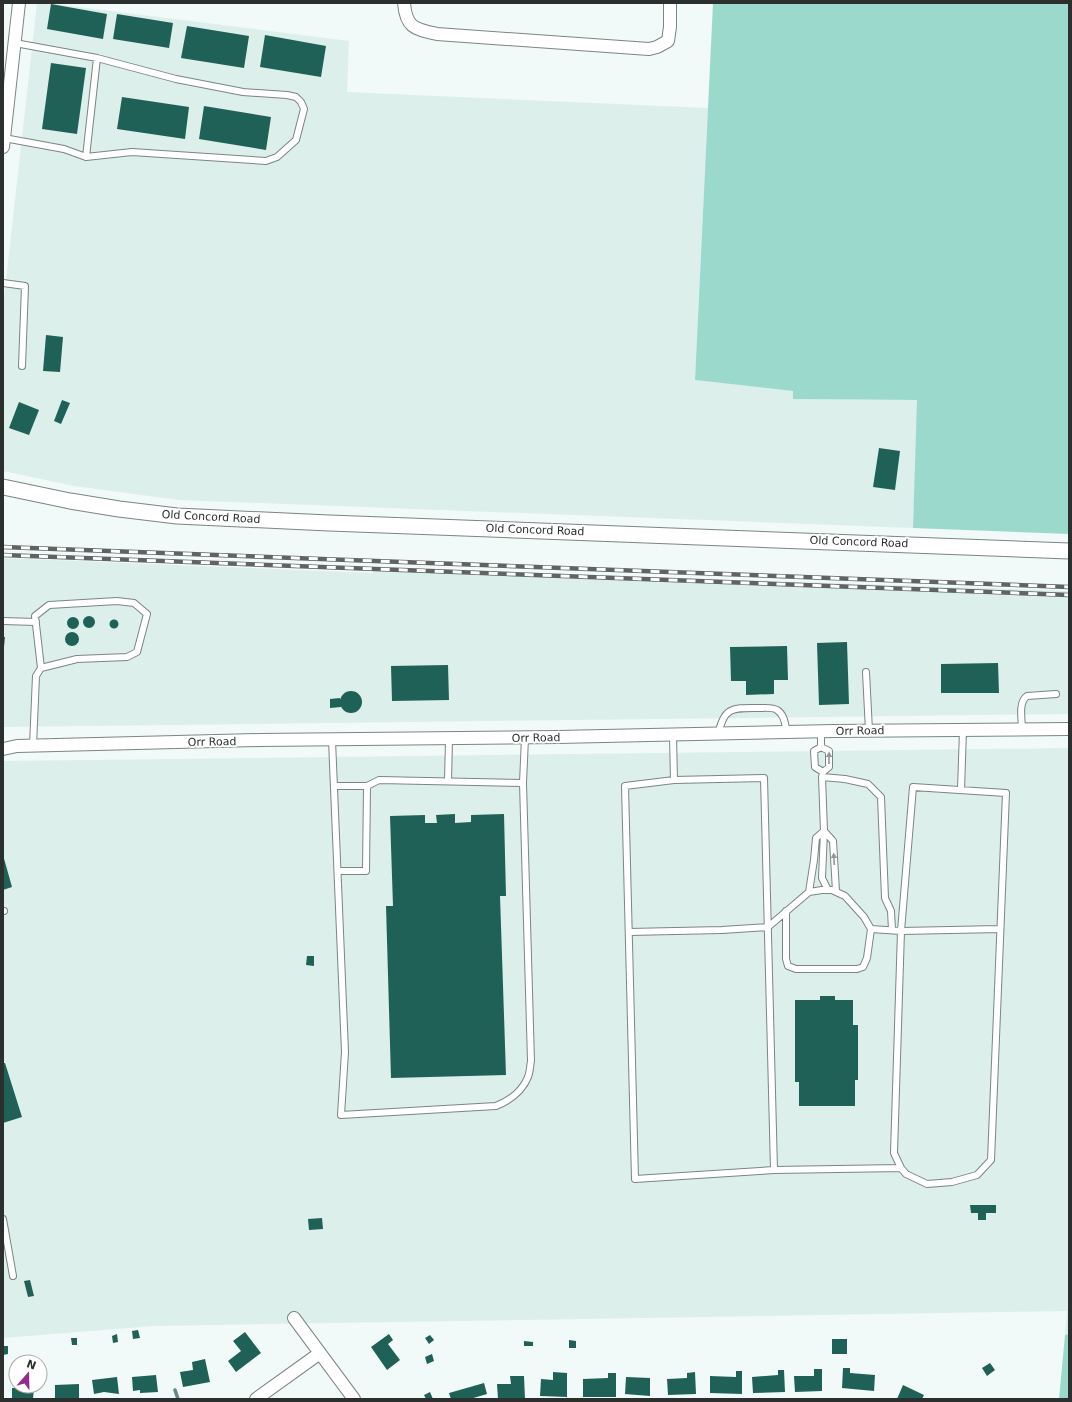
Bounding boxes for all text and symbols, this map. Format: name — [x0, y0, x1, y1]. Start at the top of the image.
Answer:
street label: Old Concord Road — [161, 508, 261, 526]
street label: Old Concord Road — [485, 522, 585, 538]
street label: Old Concord Road — [809, 534, 909, 550]
street label: Orr Road — [836, 724, 884, 738]
street label: Orr Road — [512, 731, 560, 745]
street label: Orr Road — [188, 735, 236, 749]
one-way arrow — [826, 751, 832, 764]
one-way arrow — [831, 853, 838, 865]
north arrow — [8, 1354, 48, 1394]
text: N — [25, 1357, 38, 1373]

